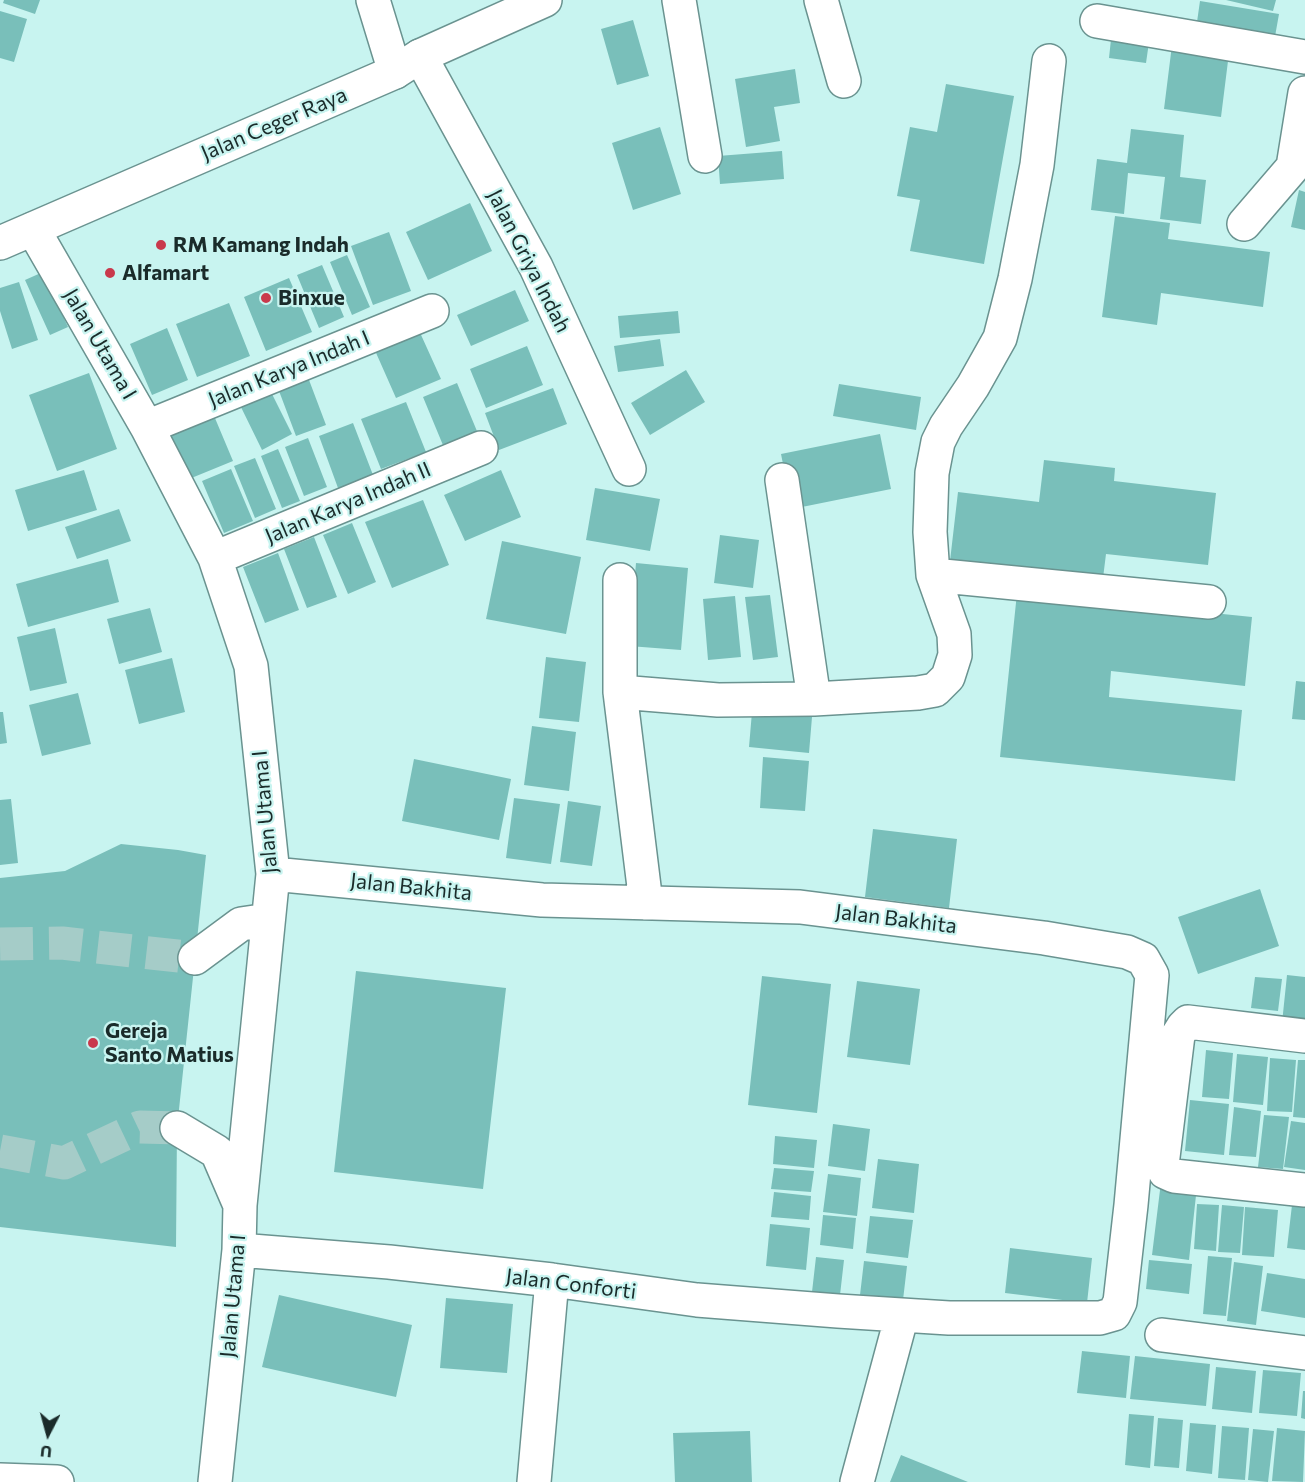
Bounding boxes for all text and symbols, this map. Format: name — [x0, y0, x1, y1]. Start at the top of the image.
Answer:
street label: Jalan Ceger Raya — [197, 82, 351, 166]
street label: Jalan Griya Indah — [482, 185, 576, 337]
place label: RM Kamang Indah — [173, 232, 349, 258]
marker: RM Kamang Indah — [154, 238, 168, 252]
place label: Alfamart — [122, 260, 209, 286]
marker: Alfamart — [103, 266, 117, 280]
street label: Jalan Utama I — [58, 284, 142, 404]
place label: Binxue — [278, 285, 345, 311]
marker: Binxue — [259, 291, 273, 305]
street label: Jalan Karya Indah I — [205, 325, 373, 413]
street label: Jalan Karya Indah II — [261, 457, 435, 549]
street label: Jalan Utama I — [247, 749, 283, 875]
street label: Jalan Bakhita — [349, 868, 473, 906]
street label: Jalan Bakhita — [834, 899, 958, 939]
place label: Gereja Santo Matius — [105, 1018, 234, 1068]
marker: Gereja Santo Matius — [86, 1036, 100, 1050]
street label: Jalan Utama I — [215, 1233, 251, 1359]
street label: Jalan Conforti — [504, 1264, 638, 1304]
north arrow — [18, 1404, 78, 1464]
text: U — [39, 1442, 53, 1462]

